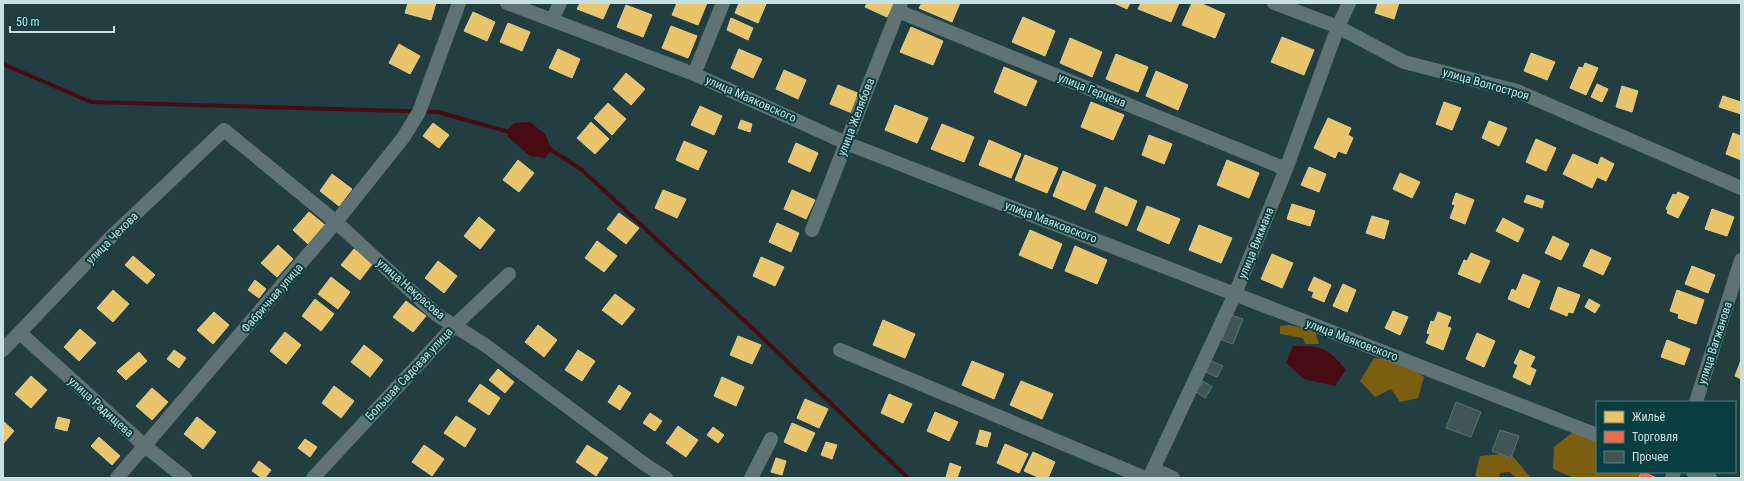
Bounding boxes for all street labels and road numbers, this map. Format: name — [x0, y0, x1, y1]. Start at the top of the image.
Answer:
street label: улица Волгостроя — [1441, 65, 1531, 103]
street label: улица Герцена — [1056, 70, 1128, 110]
street label: улица Маяковского — [704, 73, 798, 125]
street label: улица Желябова — [835, 76, 877, 158]
street label: улица Маяковского — [1003, 198, 1099, 246]
street label: улица Викмана — [1235, 205, 1277, 281]
street label: улица Чехова — [83, 209, 141, 267]
street label: улица Некрасова — [374, 256, 448, 323]
street label: Фабричная улица — [238, 260, 306, 335]
street label: улица Вагжанова — [1695, 300, 1735, 386]
street label: улица Маяковского — [1304, 316, 1400, 364]
street label: Большая Садовая улица — [362, 325, 456, 423]
street label: улица Радищева — [66, 374, 137, 440]

